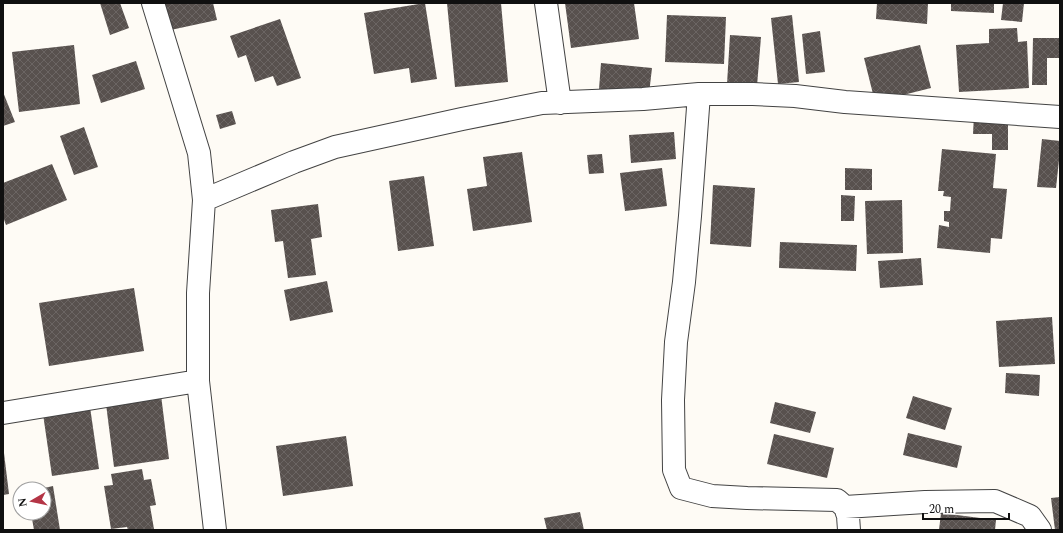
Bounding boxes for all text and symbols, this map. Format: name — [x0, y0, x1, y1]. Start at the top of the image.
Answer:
north arrow — [12, 481, 52, 521]
scale bar — [923, 495, 1009, 521]
text: N — [14, 497, 32, 508]
text: 20 m — [929, 500, 954, 519]

